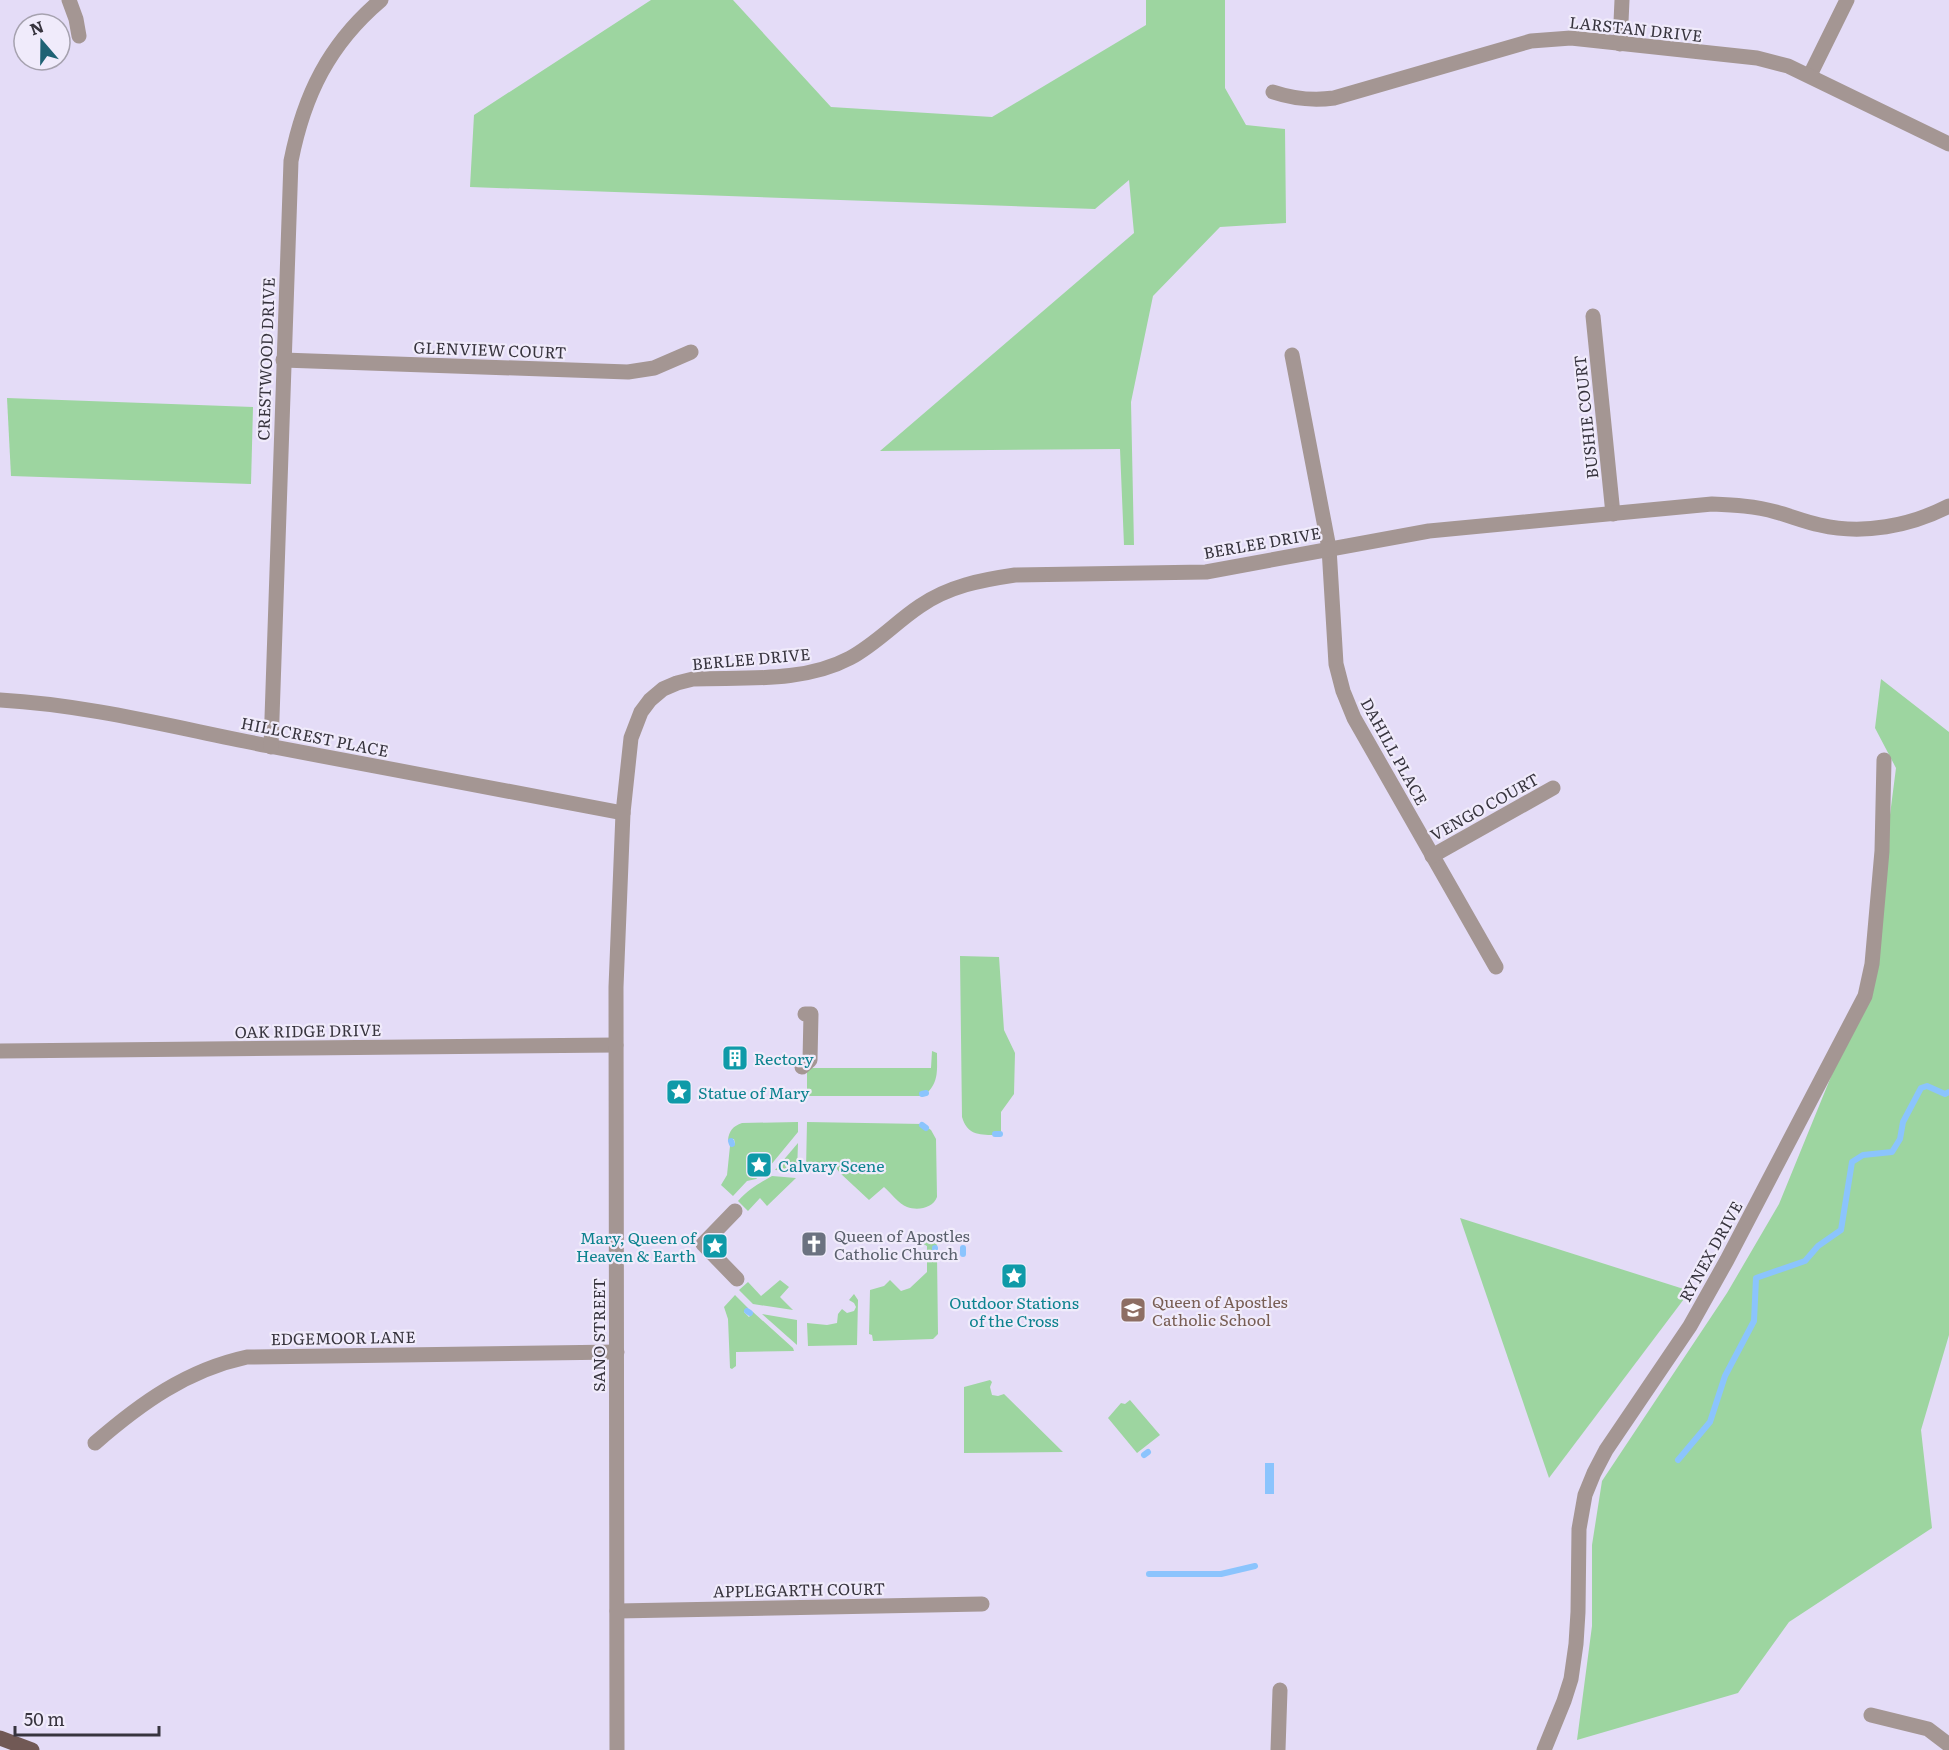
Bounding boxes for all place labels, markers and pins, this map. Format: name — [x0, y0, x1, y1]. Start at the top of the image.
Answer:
building icon: Rectory — [720, 1043, 750, 1073]
place label: Rectory — [754, 1046, 815, 1070]
place icon: Statue of Mary — [664, 1077, 694, 1107]
place label: Statue of Mary — [698, 1080, 810, 1104]
place icon: Calvary Scene — [744, 1150, 774, 1180]
place label: Calvary Scene — [778, 1153, 885, 1177]
place label: Queen of Apostles Catholic Church — [834, 1223, 970, 1265]
place label: Mary, Queen of Heaven & Earth — [576, 1225, 698, 1267]
church icon: Queen of Apostles Catholic Church — [799, 1229, 829, 1259]
place icon: Mary, Queen of Heaven & Earth — [700, 1231, 730, 1261]
place icon: Outdoor Stations of the Cross — [999, 1261, 1029, 1291]
place label: Queen of Apostles Catholic School — [1152, 1289, 1288, 1331]
place label: Outdoor Stations of the Cross — [949, 1290, 1079, 1332]
school or university icon: Queen of Apostles Catholic School — [1118, 1295, 1148, 1325]

